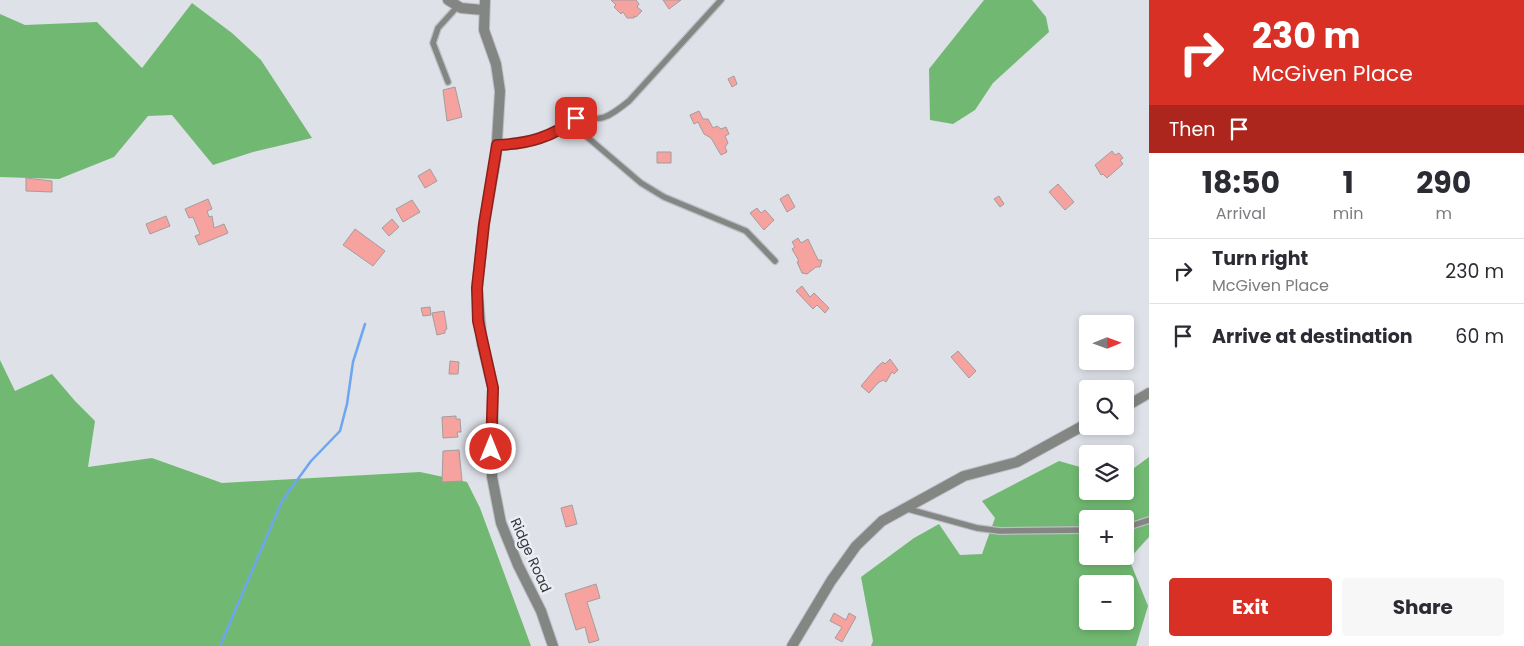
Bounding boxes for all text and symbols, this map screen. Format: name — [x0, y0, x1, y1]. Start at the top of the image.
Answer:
text: 230 m — [1252, 11, 1360, 60]
icon: right — [1169, 20, 1234, 85]
text: McGiven Place — [1252, 58, 1413, 89]
pin — [555, 97, 597, 139]
icon: arrive — [562, 104, 590, 132]
icon: arrive — [1225, 115, 1253, 143]
text: Then — [1169, 116, 1215, 143]
text: 18:50 — [1202, 161, 1280, 204]
text: 1 — [1342, 161, 1354, 204]
text: 290 — [1416, 161, 1471, 204]
text: Arrival — [1216, 202, 1266, 225]
text: min — [1333, 202, 1363, 225]
text: m — [1435, 202, 1452, 225]
text: Turn right — [1212, 245, 1308, 272]
icon: right — [1169, 257, 1197, 285]
text: 230 m — [1445, 258, 1504, 285]
text: McGiven Place — [1212, 274, 1329, 297]
north arrow — [1079, 315, 1134, 370]
map controls — [1079, 315, 1134, 630]
icon: arrive — [1169, 322, 1197, 350]
text: Arrive at destination — [1212, 323, 1413, 350]
text: 60 m — [1455, 323, 1504, 350]
button: search — [1079, 380, 1134, 435]
position arrow — [464, 422, 516, 474]
button: layers — [1079, 445, 1134, 500]
button: + — [1079, 510, 1134, 565]
street label: Ridge Road — [506, 515, 556, 595]
button: − — [1079, 575, 1134, 630]
button: Exit — [1169, 578, 1332, 636]
button: Share — [1342, 578, 1504, 636]

